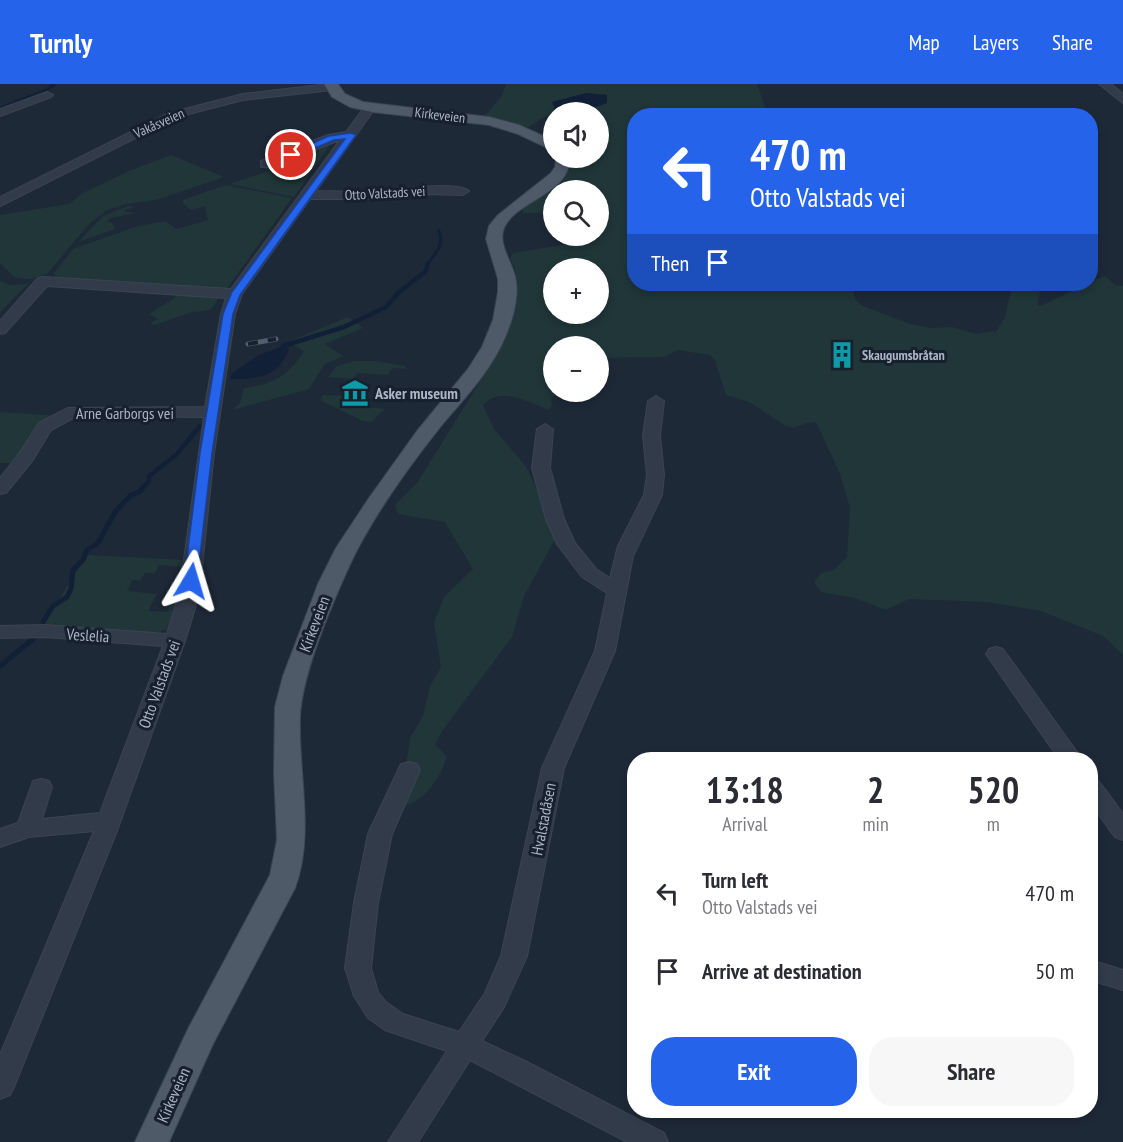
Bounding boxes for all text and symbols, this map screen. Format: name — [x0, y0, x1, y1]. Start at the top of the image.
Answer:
text: Turnly — [30, 24, 92, 61]
text: Map — [909, 29, 940, 56]
text: Layers — [973, 29, 1019, 56]
text: Share — [1052, 29, 1093, 56]
map controls — [543, 102, 609, 402]
button: sound — [543, 102, 609, 168]
street label: Kirkeveien — [414, 103, 466, 127]
street label: Vakåsveien — [130, 104, 187, 142]
text: 470 m — [750, 127, 847, 182]
pin — [265, 129, 316, 180]
icon: left — [651, 132, 729, 210]
icon: arrive — [274, 138, 307, 171]
button: search — [543, 180, 609, 246]
text: Otto Valstads vei — [750, 180, 906, 214]
street label: Otto Valstads vei — [344, 182, 426, 204]
icon: arrive — [701, 246, 734, 279]
text: Then — [651, 249, 689, 277]
button: + — [543, 258, 609, 324]
button: − — [543, 336, 609, 402]
building icon: Skaugumsbråtan — [827, 340, 857, 370]
place label: Skaugumsbråtan — [862, 346, 945, 364]
museum icon: Asker museum — [340, 378, 370, 408]
place label: Asker museum — [374, 383, 458, 403]
street label: Arne Garborgs vei — [76, 403, 174, 423]
position arrow — [159, 549, 223, 613]
street label: Kirkeveien — [294, 593, 334, 655]
street label: Veslelia — [65, 623, 110, 646]
street label: Otto Valstads vei — [134, 637, 184, 731]
text: 13:18 — [706, 766, 784, 813]
text: 2 — [867, 766, 884, 813]
text: 520 — [968, 766, 1019, 813]
street label: Hvalstadåsen — [526, 781, 560, 857]
text: Arrival — [722, 811, 767, 837]
text: min — [863, 811, 889, 837]
text: m — [987, 811, 1000, 837]
text: Turn left — [702, 866, 768, 894]
icon: left — [651, 877, 684, 910]
text: 470 m — [1025, 879, 1074, 907]
text: Otto Valstads vei — [702, 894, 818, 920]
icon: arrive — [651, 955, 684, 988]
text: Arrive at destination — [702, 957, 862, 985]
text: 50 m — [1035, 957, 1074, 985]
button: Exit — [651, 1037, 857, 1106]
button: Share — [869, 1037, 1074, 1106]
street label: Kirkeveien — [152, 1064, 194, 1126]

